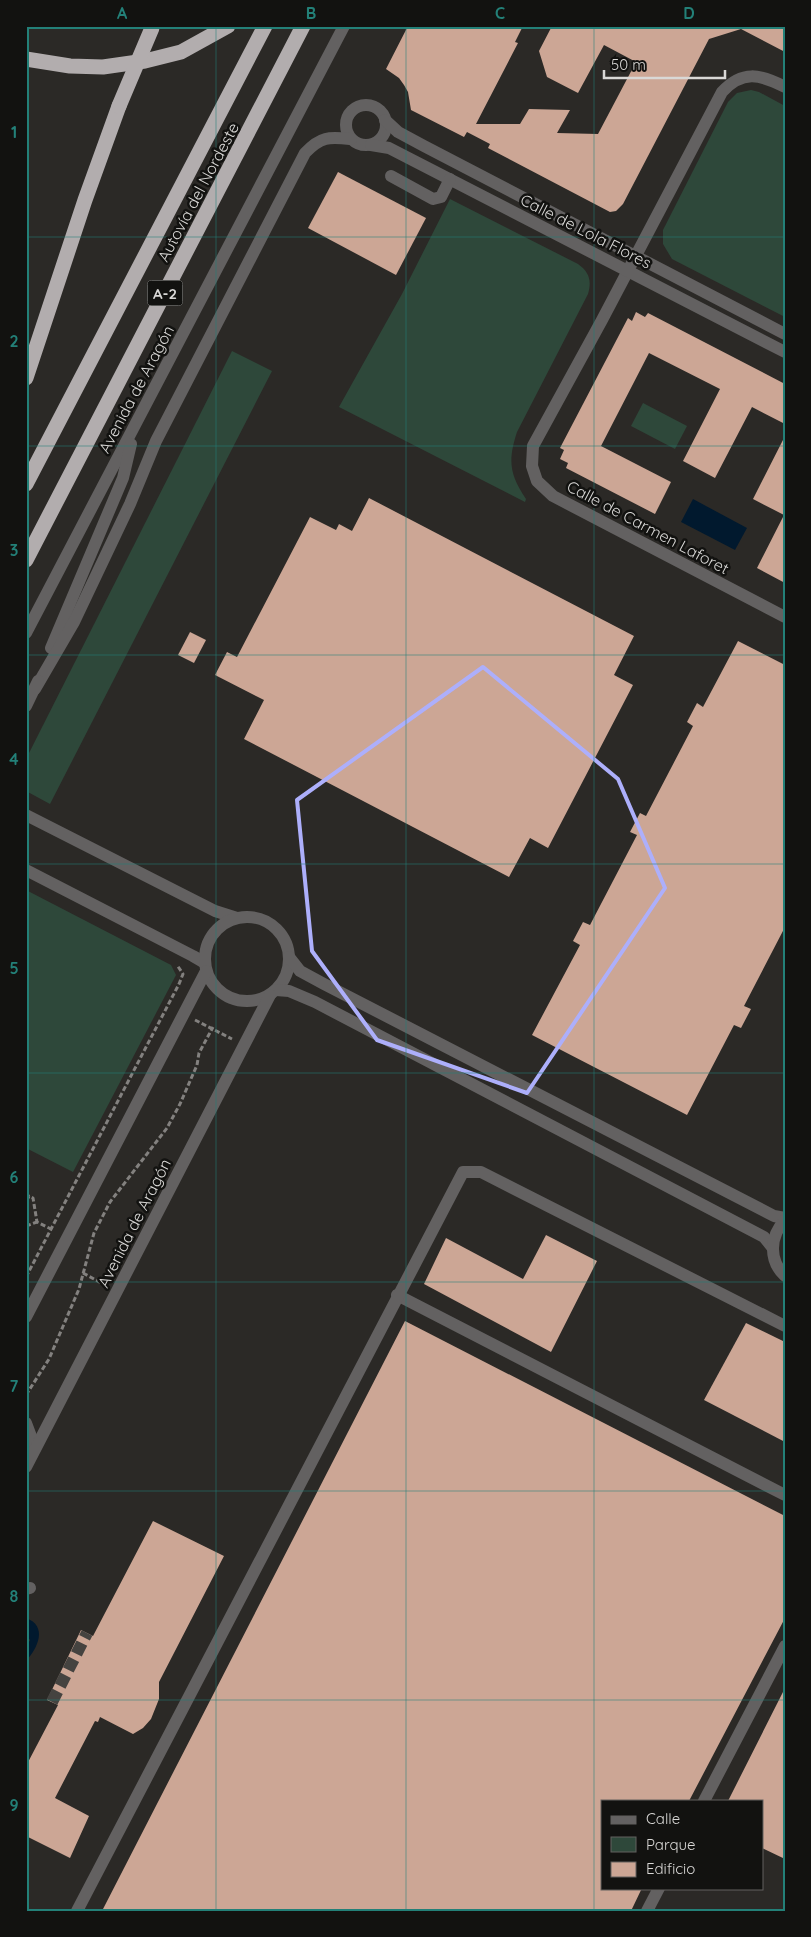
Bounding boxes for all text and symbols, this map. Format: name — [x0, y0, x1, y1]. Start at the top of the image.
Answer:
text: A — [117, 3, 128, 23]
text: B — [306, 3, 316, 23]
text: C — [495, 3, 505, 23]
text: D — [683, 3, 695, 23]
scale bar — [604, 48, 725, 80]
text: 50 m — [611, 55, 646, 74]
street label: Autovía del Nordeste — [153, 119, 243, 265]
text: 1 — [11, 122, 17, 142]
street label: Calle de Lola Flores — [517, 189, 655, 273]
road number: A-2 — [148, 280, 182, 306]
street label: Avenida de Aragón — [94, 322, 178, 456]
text: 2 — [9, 331, 19, 351]
street label: Calle de Carmen Laforet — [564, 476, 732, 578]
text: 3 — [10, 540, 18, 560]
text: 4 — [9, 749, 19, 769]
text: 5 — [9, 958, 19, 978]
street label: Avenida de Aragón — [93, 1155, 175, 1291]
text: 6 — [10, 1167, 19, 1187]
text: 7 — [10, 1376, 19, 1396]
text: 8 — [10, 1586, 19, 1606]
text: 9 — [9, 1795, 19, 1815]
legend — [601, 1800, 764, 1890]
text: Calle — [646, 1809, 680, 1828]
text: Parque — [646, 1835, 696, 1854]
text: Edificio — [646, 1859, 695, 1878]

